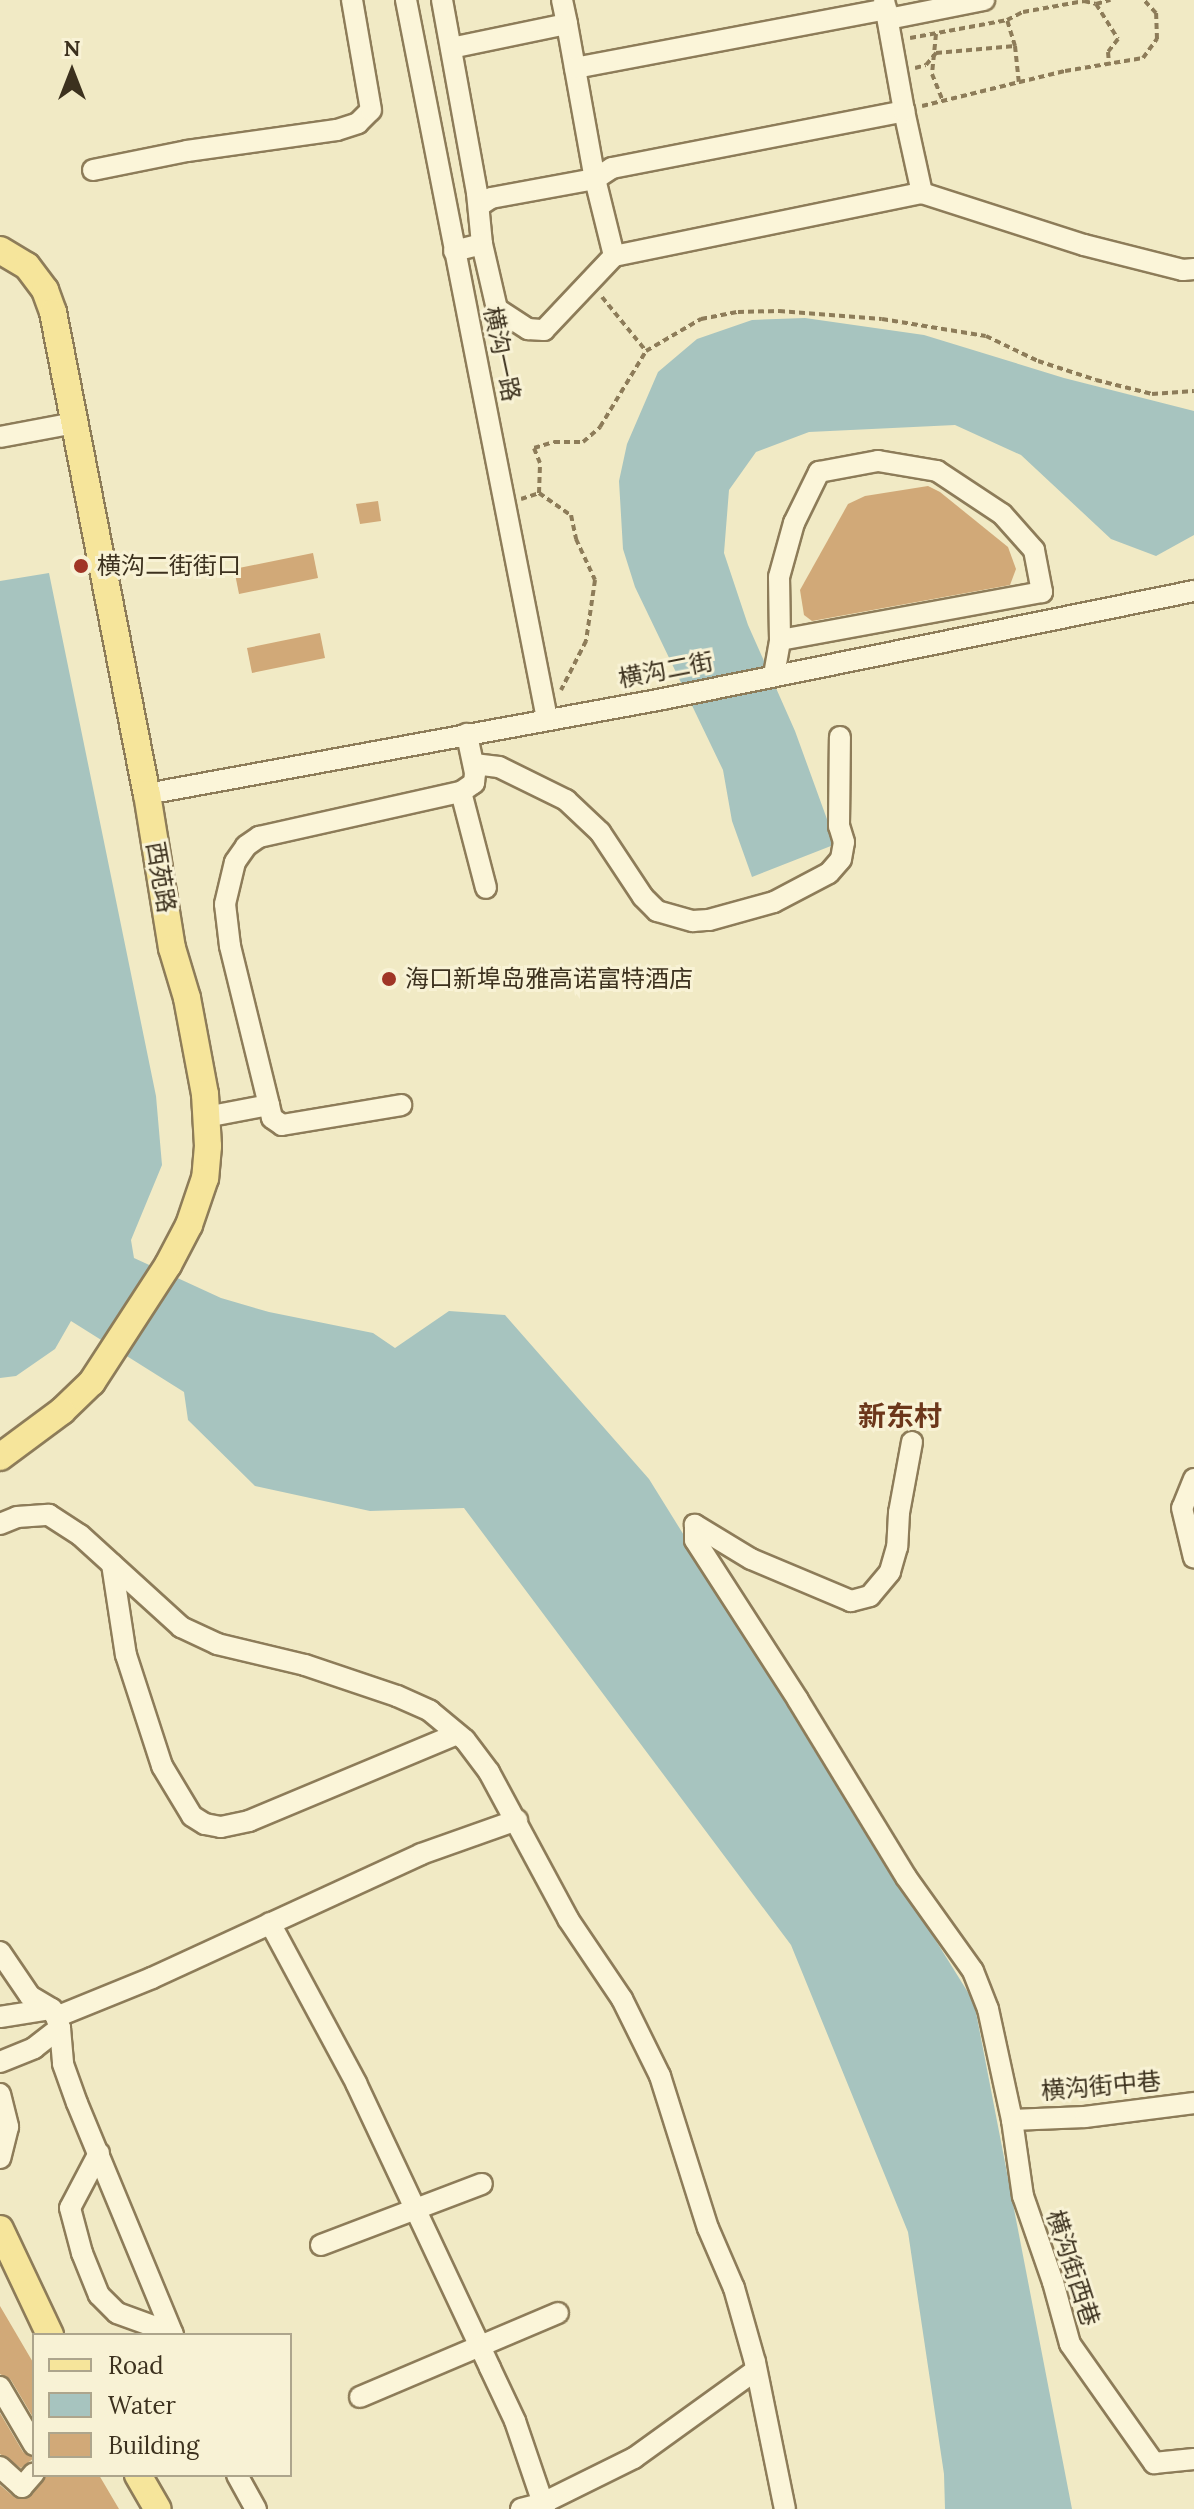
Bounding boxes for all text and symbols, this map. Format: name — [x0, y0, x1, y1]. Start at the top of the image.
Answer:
north arrow — [32, 32, 112, 112]
text: N — [63, 34, 81, 62]
street label: 横沟一路 — [478, 304, 526, 404]
place label: 横沟二街街口 — [97, 552, 241, 580]
marker: 横沟二街街口 — [72, 557, 90, 575]
street label: 横沟二街 — [616, 647, 716, 693]
street label: 西苑路 — [141, 839, 181, 915]
place label: 海口新埠岛雅高诺富特酒店 — [405, 965, 693, 993]
marker: 海口新埠岛雅高诺富特酒店 — [380, 970, 398, 988]
district label: 新东村 — [858, 1399, 942, 1433]
street label: 横沟街中巷 — [1040, 2066, 1162, 2106]
street label: 横沟街西巷 — [1041, 2206, 1105, 2330]
legend — [32, 2333, 292, 2477]
text: Road — [108, 2350, 164, 2381]
text: Water — [108, 2390, 176, 2421]
text: Building — [108, 2430, 199, 2461]

